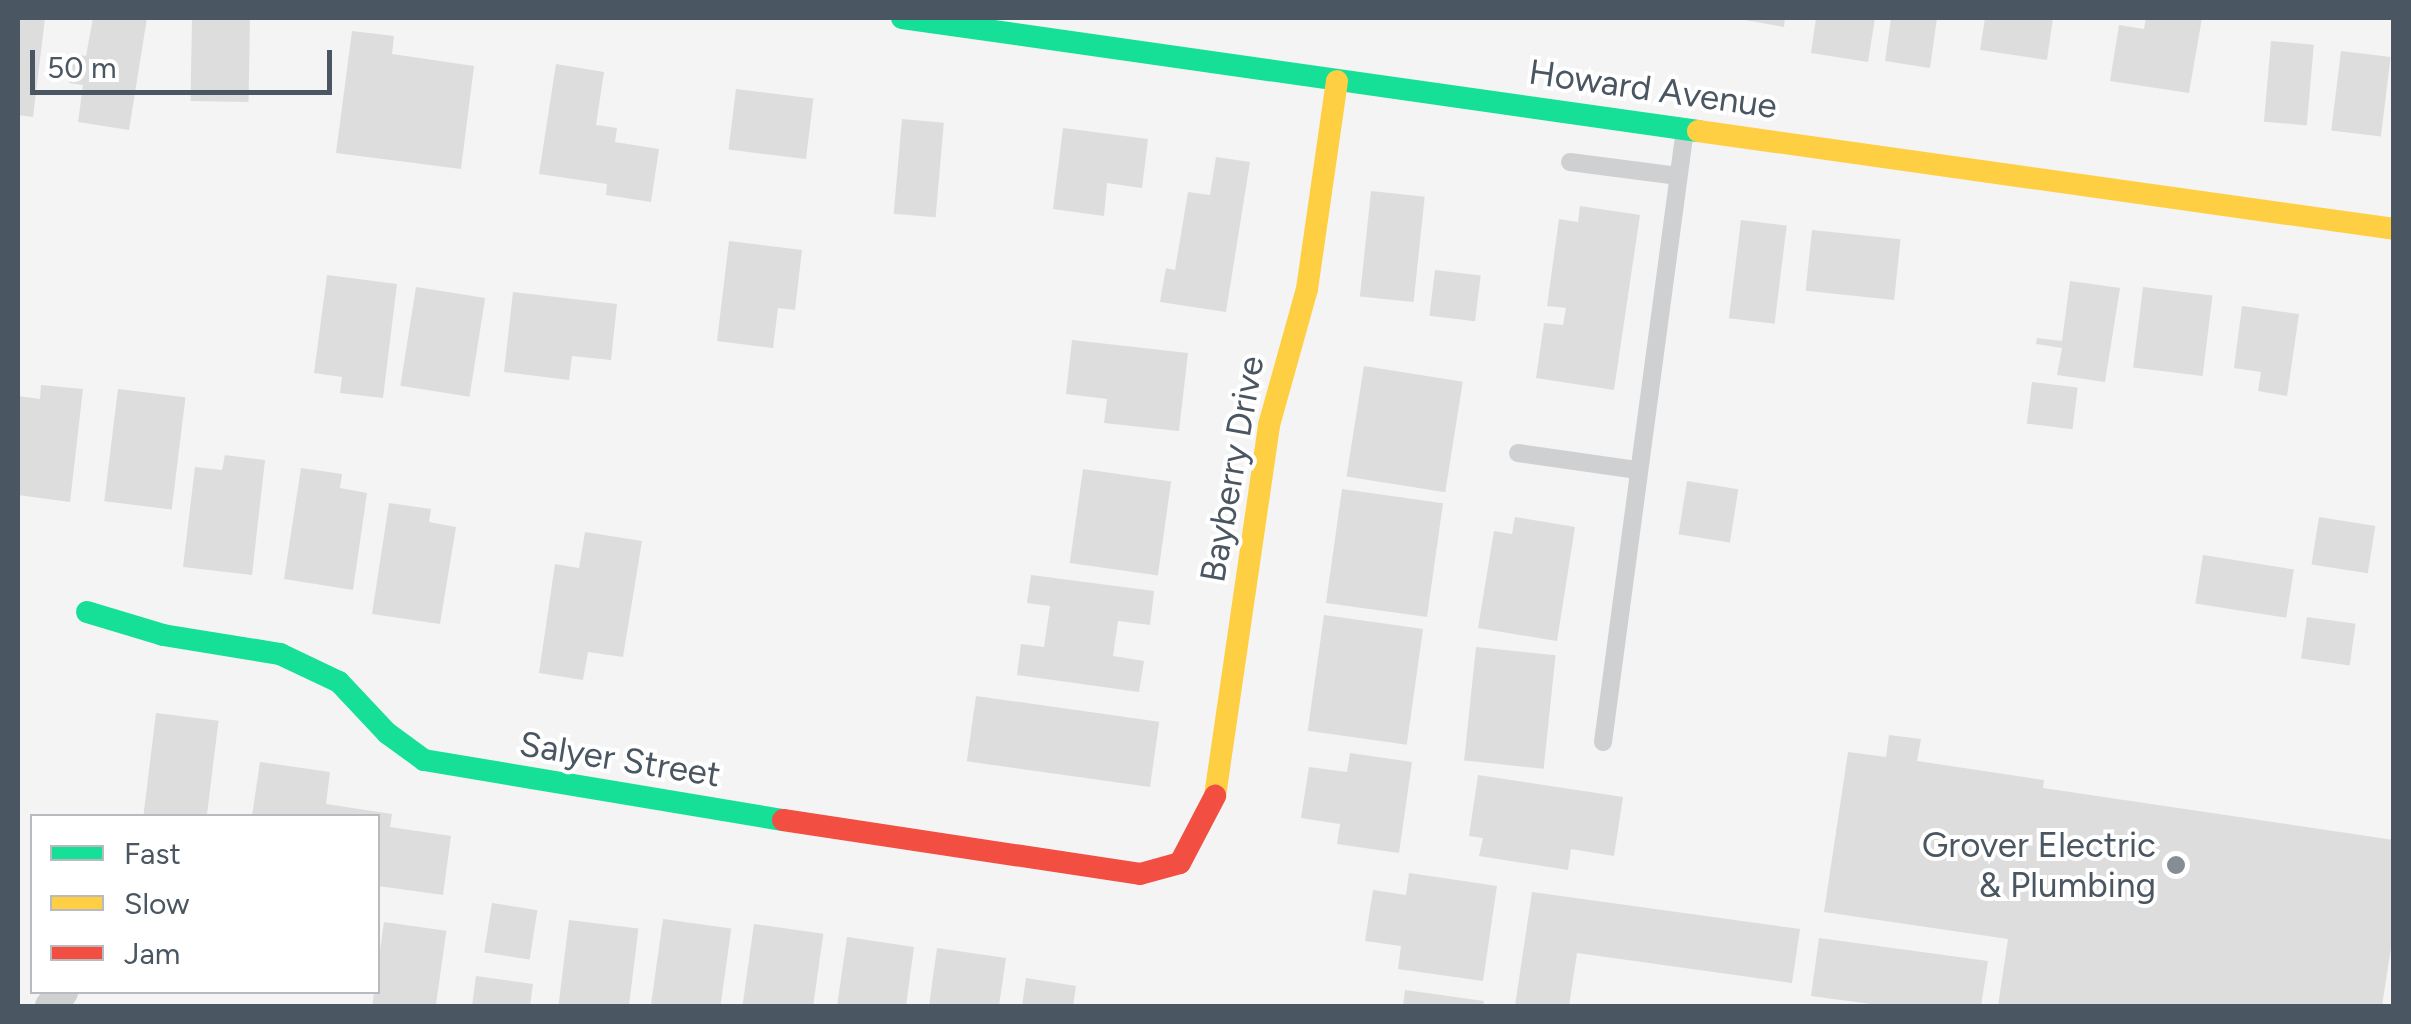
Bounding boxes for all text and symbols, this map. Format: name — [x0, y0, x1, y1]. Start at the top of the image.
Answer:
scale bar — [35, 30, 338, 92]
text: 50 m — [47, 49, 116, 86]
street label: Howard Avenue — [1526, 51, 1780, 127]
street label: Bayberry Drive — [1191, 353, 1273, 585]
street label: Salyer Street — [517, 722, 723, 796]
legend — [30, 814, 380, 994]
place label: Grover Electric & Plumbing — [1922, 824, 2156, 906]
text: Fast — [124, 835, 181, 872]
marker: Grover Electric & Plumbing — [2165, 854, 2187, 876]
text: Slow — [124, 885, 190, 922]
text: Jam — [124, 935, 180, 972]

